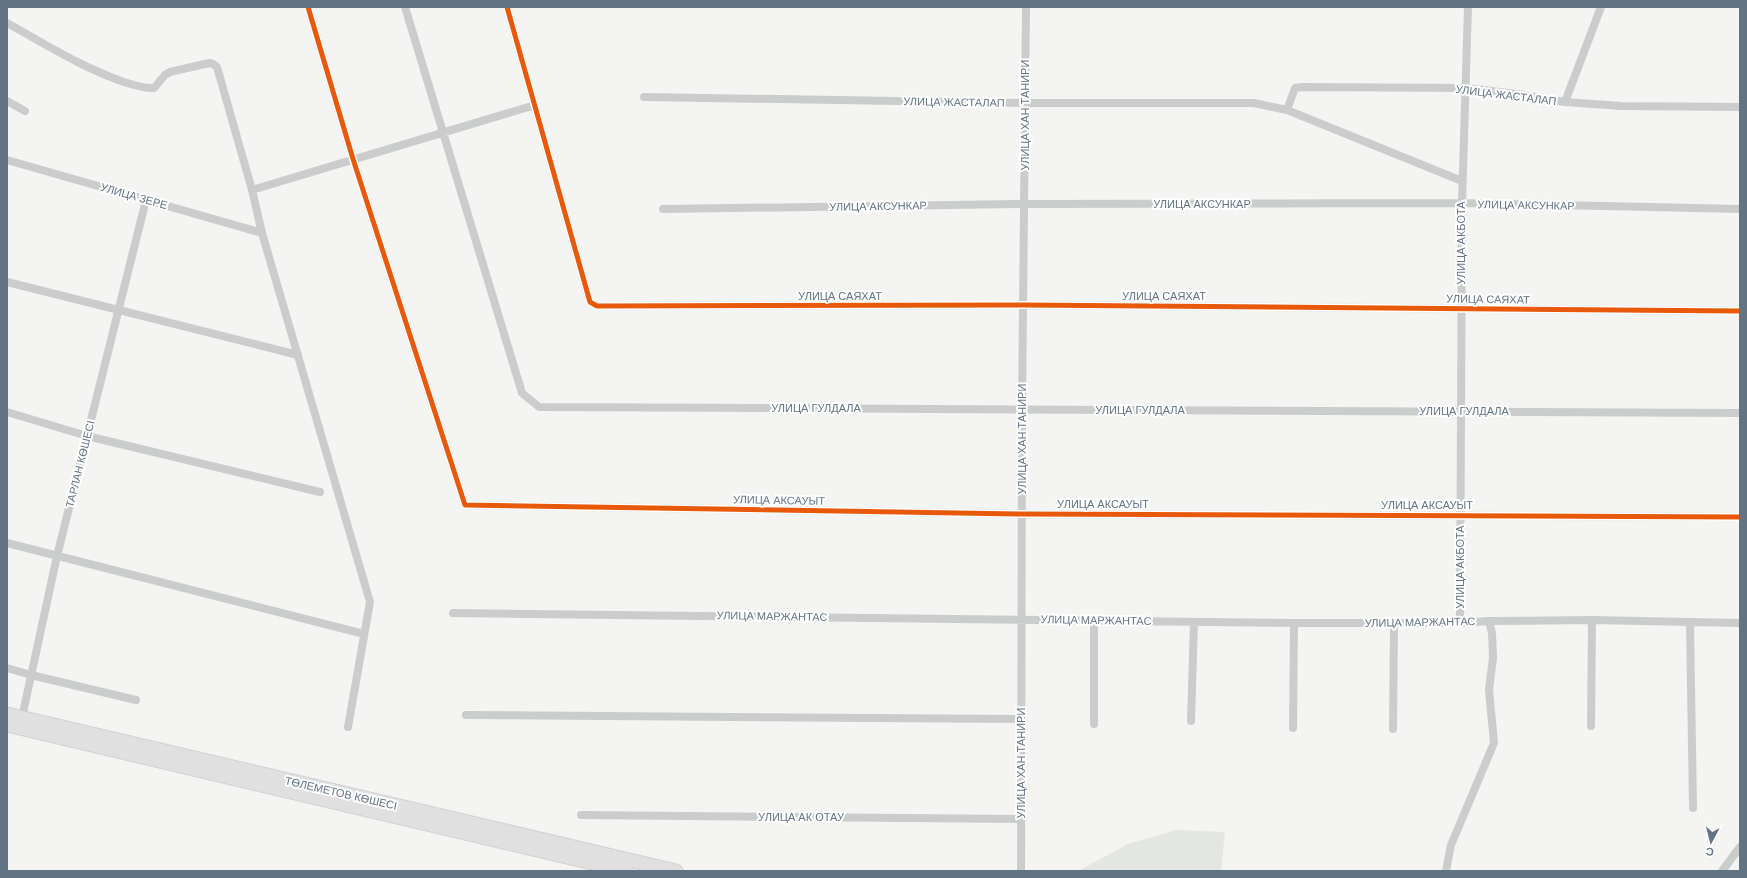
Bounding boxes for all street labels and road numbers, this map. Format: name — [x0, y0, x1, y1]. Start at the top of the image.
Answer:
street label: УЛИЦА ХАН ТАНИРИ — [1019, 60, 1031, 170]
street label: УЛИЦА ЖАСТАЛАП — [1455, 83, 1557, 107]
street label: УЛИЦА ЖАСТАЛАП — [903, 95, 1005, 109]
street label: УЛИЦА ЗЕРЕ — [99, 181, 169, 211]
street label: УЛИЦА АКСУНКАР — [1153, 198, 1251, 210]
street label: УЛИЦА АКСУНКАР — [1477, 198, 1575, 212]
street label: УЛИЦА АКСУНКАР — [829, 199, 927, 213]
street label: УЛИЦА АКБОТА — [1455, 201, 1467, 285]
street label: УЛИЦА САЯХАТ — [798, 290, 882, 302]
street label: УЛИЦА САЯХАТ — [1122, 290, 1206, 302]
street label: УЛИЦА САЯХАТ — [1446, 292, 1530, 306]
street label: УЛИЦА ХАН ТАНИРИ — [1016, 384, 1028, 494]
street label: УЛИЦА ГУЛДАЛА — [771, 402, 861, 414]
street label: УЛИЦА ГУЛДАЛА — [1095, 404, 1185, 416]
street label: УЛИЦА ГУЛДАЛА — [1419, 405, 1509, 417]
street label: ТАРЛАН КӨШЕСІ — [63, 419, 97, 509]
street label: УЛИЦА АКСАУЫТ — [733, 493, 825, 507]
street label: УЛИЦА АКСАУЫТ — [1057, 498, 1149, 510]
street label: УЛИЦА АКСАУЫТ — [1381, 499, 1473, 511]
street label: УЛИЦА АКБОТА — [1454, 525, 1466, 609]
street label: УЛИЦА МАРЖАНТАС — [716, 609, 828, 623]
street label: УЛИЦА МАРЖАНТАС — [1040, 613, 1152, 627]
street label: УЛИЦА МАРЖАНТАС — [1364, 615, 1476, 629]
street label: УЛИЦА ХАН ТАНИРИ — [1015, 708, 1027, 818]
street label: ТӨЛЕМЕТОВ КӨШЕСІ — [284, 774, 398, 812]
street label: УЛИЦА АК ОТАУ — [758, 811, 845, 823]

